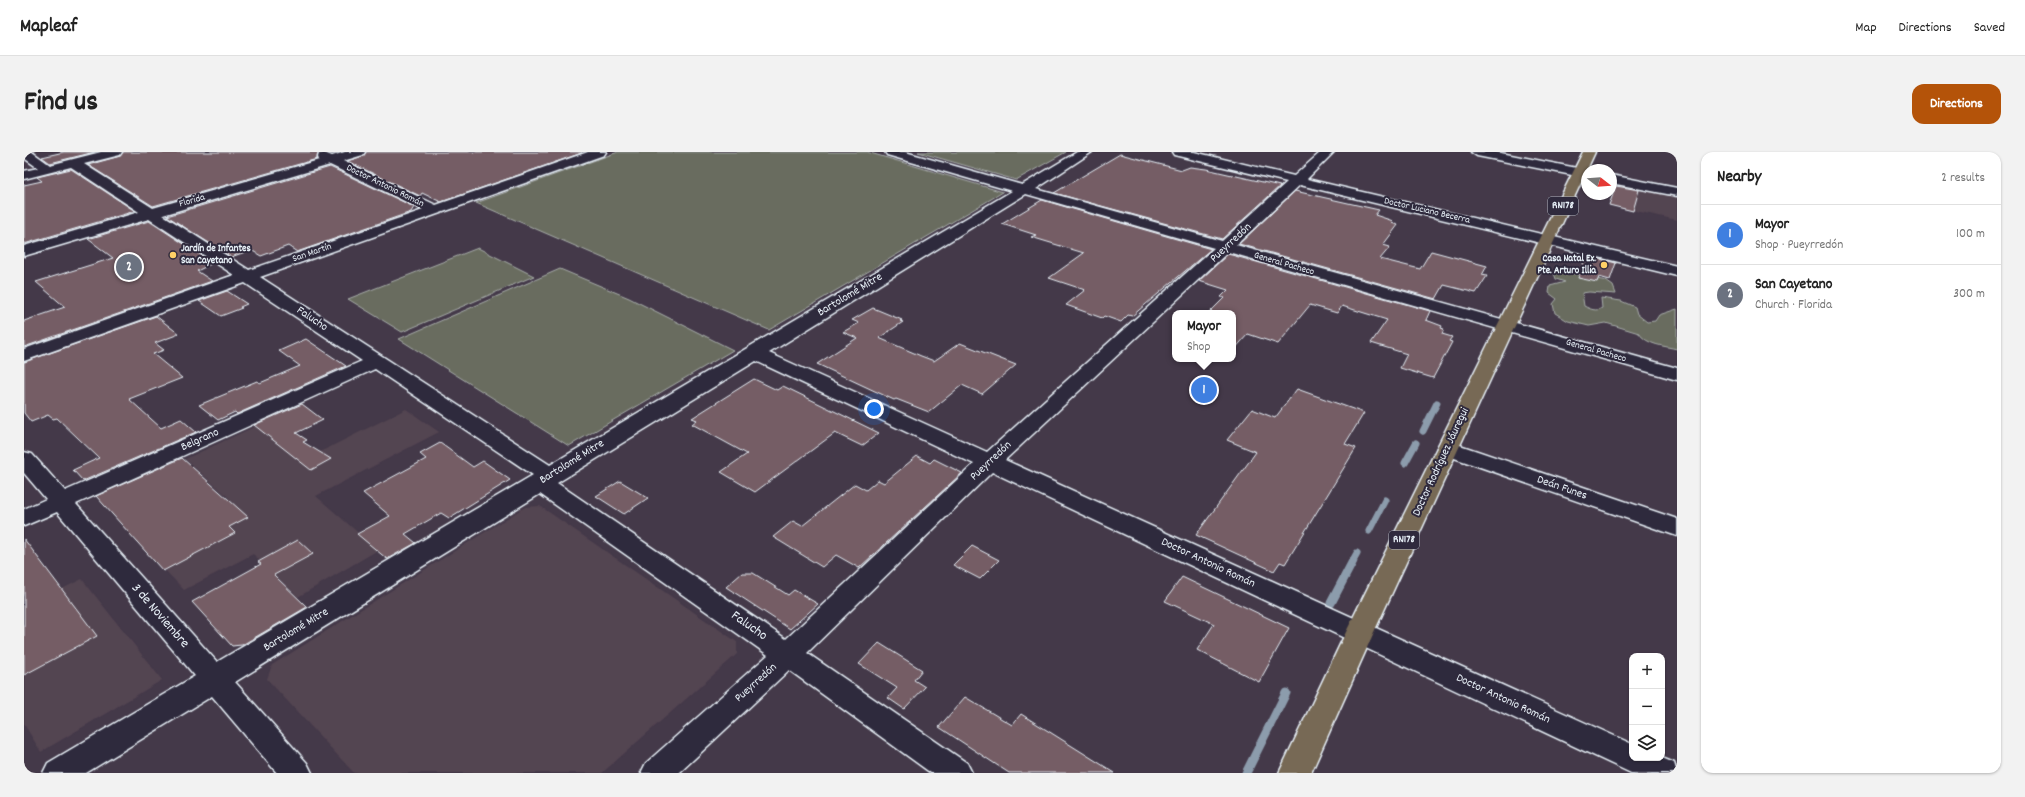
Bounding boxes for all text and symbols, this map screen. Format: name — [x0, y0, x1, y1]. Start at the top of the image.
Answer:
text: Mapleaf — [20, 14, 77, 41]
text: Map — [1855, 18, 1877, 38]
text: Directions — [1899, 18, 1952, 38]
text: Saved — [1974, 18, 2005, 38]
text: Find us — [24, 84, 98, 124]
button: Directions — [1912, 84, 2001, 124]
street label: Doctor Antonio Román — [344, 161, 427, 211]
north arrow — [1581, 164, 1617, 200]
text: Nearby — [1717, 166, 1761, 190]
text: 2 results — [1941, 169, 1985, 188]
street label: Florida — [177, 191, 207, 211]
street label: Doctor Luciano Becerra — [1383, 194, 1472, 228]
road number: RN178 — [1548, 197, 1578, 215]
text: Mayor — [1755, 214, 1789, 236]
street label: Pueyrredón — [1206, 219, 1256, 267]
text: 1 — [1729, 225, 1731, 244]
text: 100 m — [1956, 225, 1985, 244]
text: Shop · Pueyrredón — [1755, 236, 1843, 255]
street label: San Martín — [291, 240, 334, 266]
place label: Jardín de Infantes San Cayetano — [181, 242, 251, 268]
street label: General Pacheco — [1252, 249, 1316, 279]
marker: Jardín de Infantes San Cayetano — [168, 250, 178, 260]
pin: 2 — [116, 252, 142, 282]
place label: Casa Natal Ex. Pte. Arturo Illia — [1537, 252, 1597, 278]
marker: Casa Natal Ex. Pte. Arturo Illia — [1599, 260, 1609, 270]
street label: Bartolomé Mitre — [814, 269, 886, 321]
text: San Cayetano — [1755, 274, 1832, 296]
text: 2 — [1727, 285, 1733, 304]
text: 300 m — [1953, 285, 1985, 304]
text: Church · Florida — [1755, 296, 1832, 315]
street label: Falucho — [293, 302, 331, 336]
popup — [1172, 310, 1236, 362]
text: Mayor — [1187, 316, 1221, 338]
street label: General Pacheco — [1564, 336, 1628, 366]
text: Shop — [1187, 338, 1210, 357]
pin: 1 — [1191, 375, 1217, 405]
your location — [864, 399, 884, 419]
street label: Doctor Rodríguez Jáuregui — [1408, 405, 1474, 519]
street label: Belgrano — [178, 424, 222, 456]
street label: Bartolomé Mitre — [536, 435, 608, 489]
street label: Pueyrredón — [966, 437, 1016, 485]
street label: Deán Funes — [1535, 471, 1589, 505]
road number: RN178 — [1389, 531, 1419, 549]
street label: Doctor Antonio Román — [1158, 534, 1258, 592]
street label: 3 de Noviembre — [126, 579, 194, 653]
street label: Bartolomé Mitre — [260, 604, 332, 656]
street label: Falucho — [727, 606, 771, 646]
map controls — [1629, 653, 1665, 761]
button: + — [1629, 653, 1665, 689]
street label: Pueyrredón — [731, 659, 781, 707]
street label: Doctor Antonio Román — [1453, 670, 1553, 728]
button: − — [1629, 689, 1665, 725]
button: layers — [1629, 725, 1665, 761]

